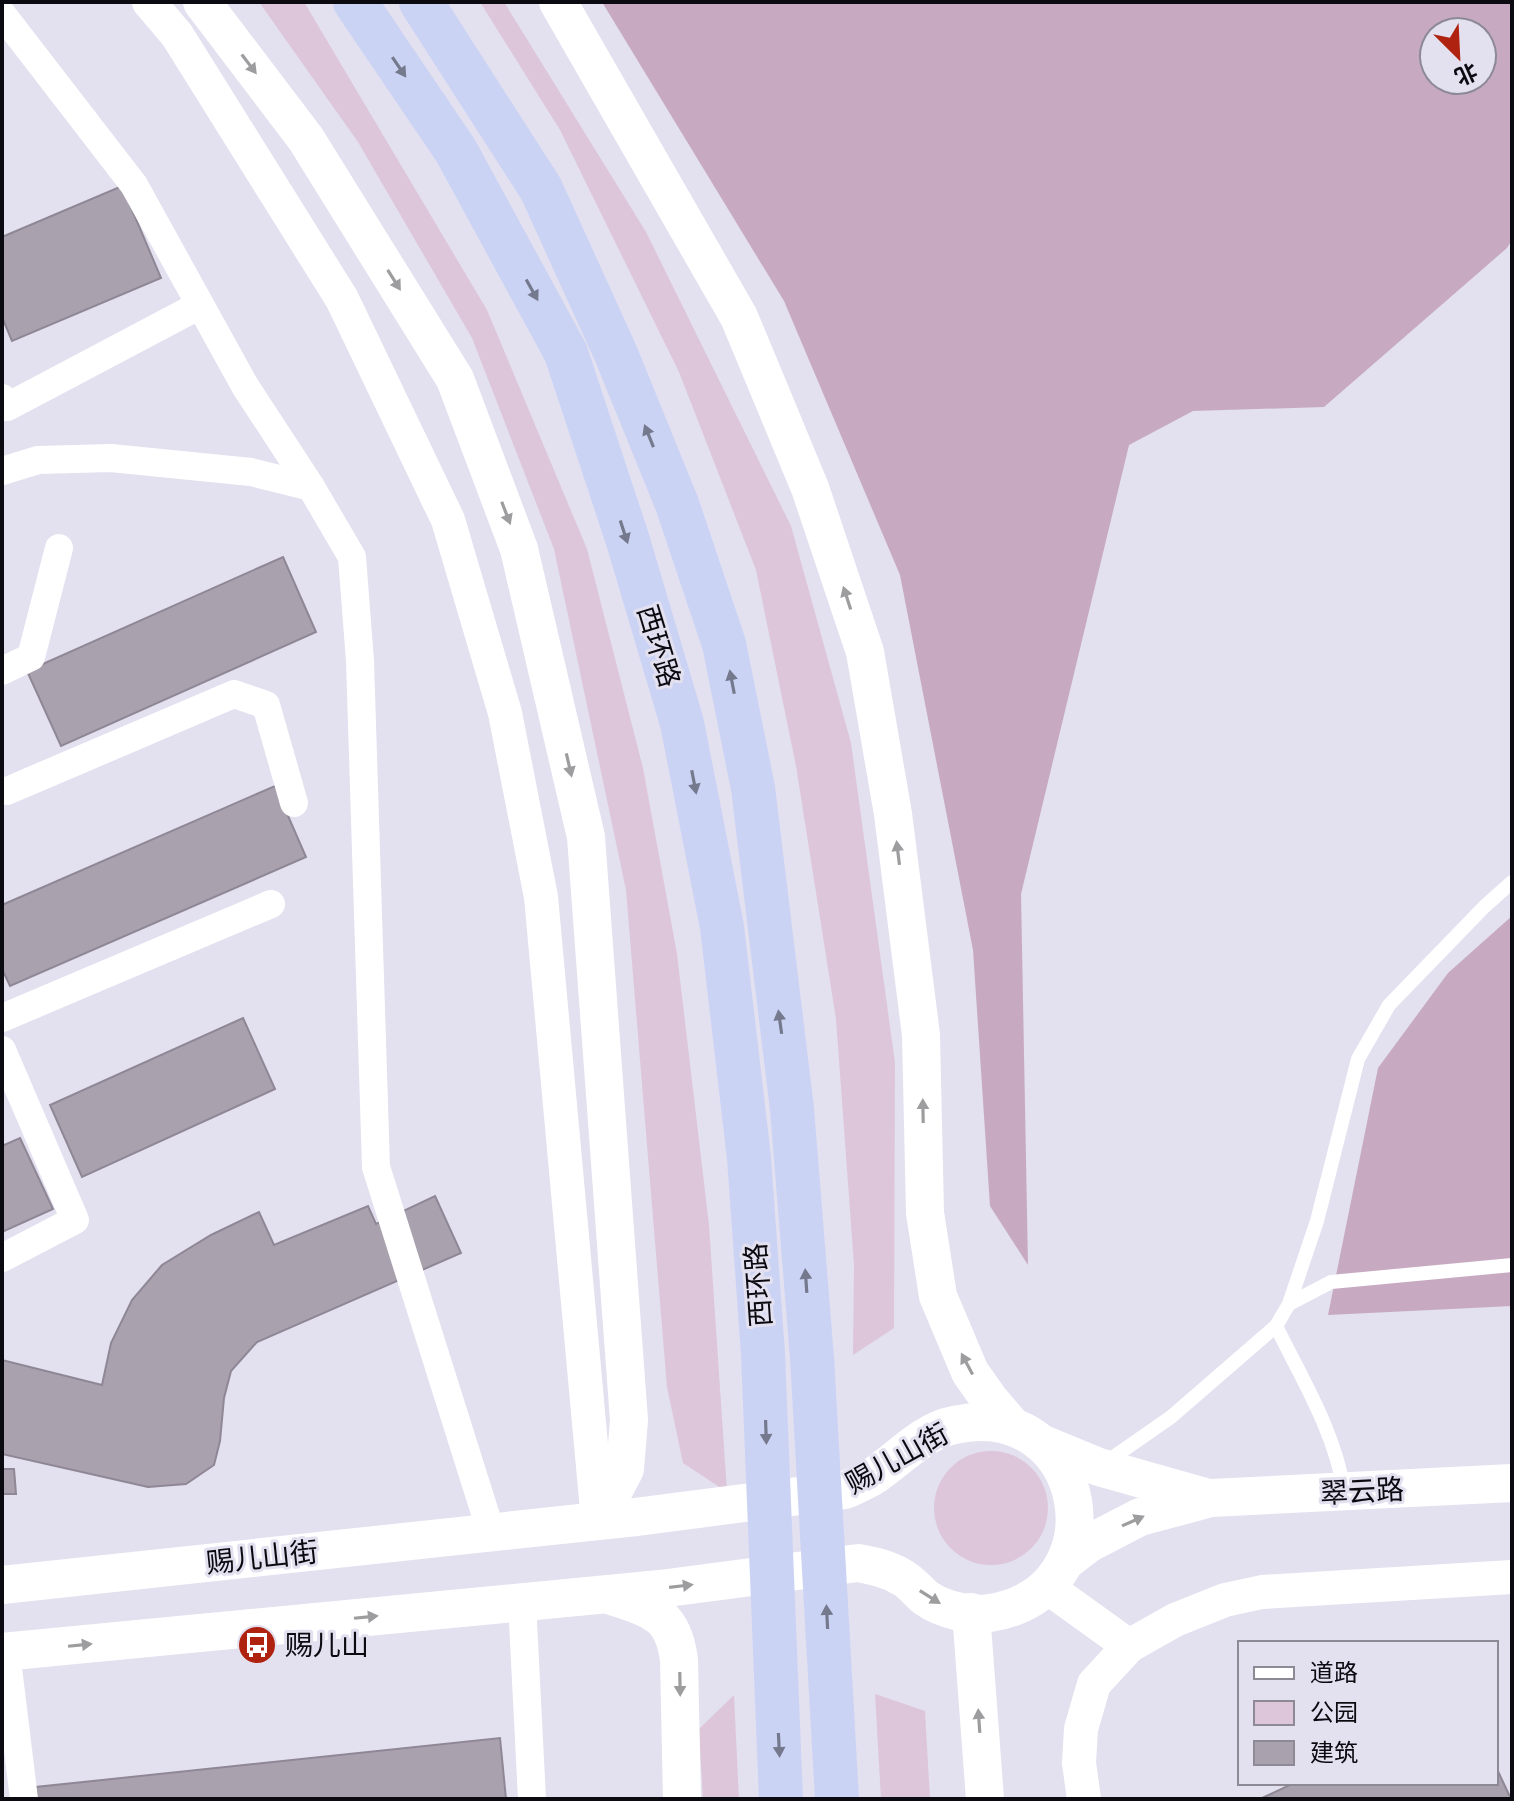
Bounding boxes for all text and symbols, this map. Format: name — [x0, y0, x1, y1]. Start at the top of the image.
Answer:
north arrow — [1418, 16, 1498, 96]
one-way arrow — [240, 54, 256, 74]
one-way arrow — [391, 56, 406, 77]
text: 北 — [1450, 56, 1482, 92]
one-way arrow — [386, 269, 400, 291]
one-way arrow — [524, 279, 538, 301]
one-way arrow — [642, 424, 655, 448]
one-way arrow — [500, 501, 513, 525]
one-way arrow — [619, 520, 631, 544]
one-way arrow — [840, 586, 852, 610]
street label: 西环路 — [629, 600, 689, 692]
one-way arrow — [725, 669, 738, 694]
one-way arrow — [564, 752, 576, 777]
one-way arrow — [688, 770, 700, 795]
one-way arrow — [891, 840, 904, 865]
one-way arrow — [773, 1009, 786, 1034]
one-way arrow — [917, 1098, 929, 1123]
street label: 西环路 — [736, 1242, 780, 1328]
one-way arrow — [799, 1268, 812, 1293]
one-way arrow — [960, 1353, 973, 1376]
street label: 赐儿山街 — [839, 1414, 955, 1502]
one-way arrow — [759, 1420, 772, 1445]
street label: 翠云路 — [1319, 1470, 1405, 1512]
one-way arrow — [1121, 1514, 1144, 1528]
street label: 赐儿山街 — [204, 1532, 320, 1582]
one-way arrow — [669, 1579, 694, 1592]
one-way arrow — [919, 1590, 940, 1605]
one-way arrow — [821, 1604, 834, 1629]
one-way arrow — [354, 1610, 379, 1623]
bus stop icon: 赐儿山 — [236, 1624, 278, 1666]
place label: 赐儿山 — [285, 1626, 369, 1664]
one-way arrow — [68, 1638, 93, 1651]
legend — [1238, 1641, 1498, 1785]
text: 道路 — [1310, 1656, 1358, 1689]
one-way arrow — [674, 1672, 686, 1697]
text: 公园 — [1310, 1696, 1358, 1729]
one-way arrow — [972, 1708, 985, 1733]
one-way arrow — [772, 1733, 785, 1758]
text: 建筑 — [1310, 1736, 1358, 1769]

